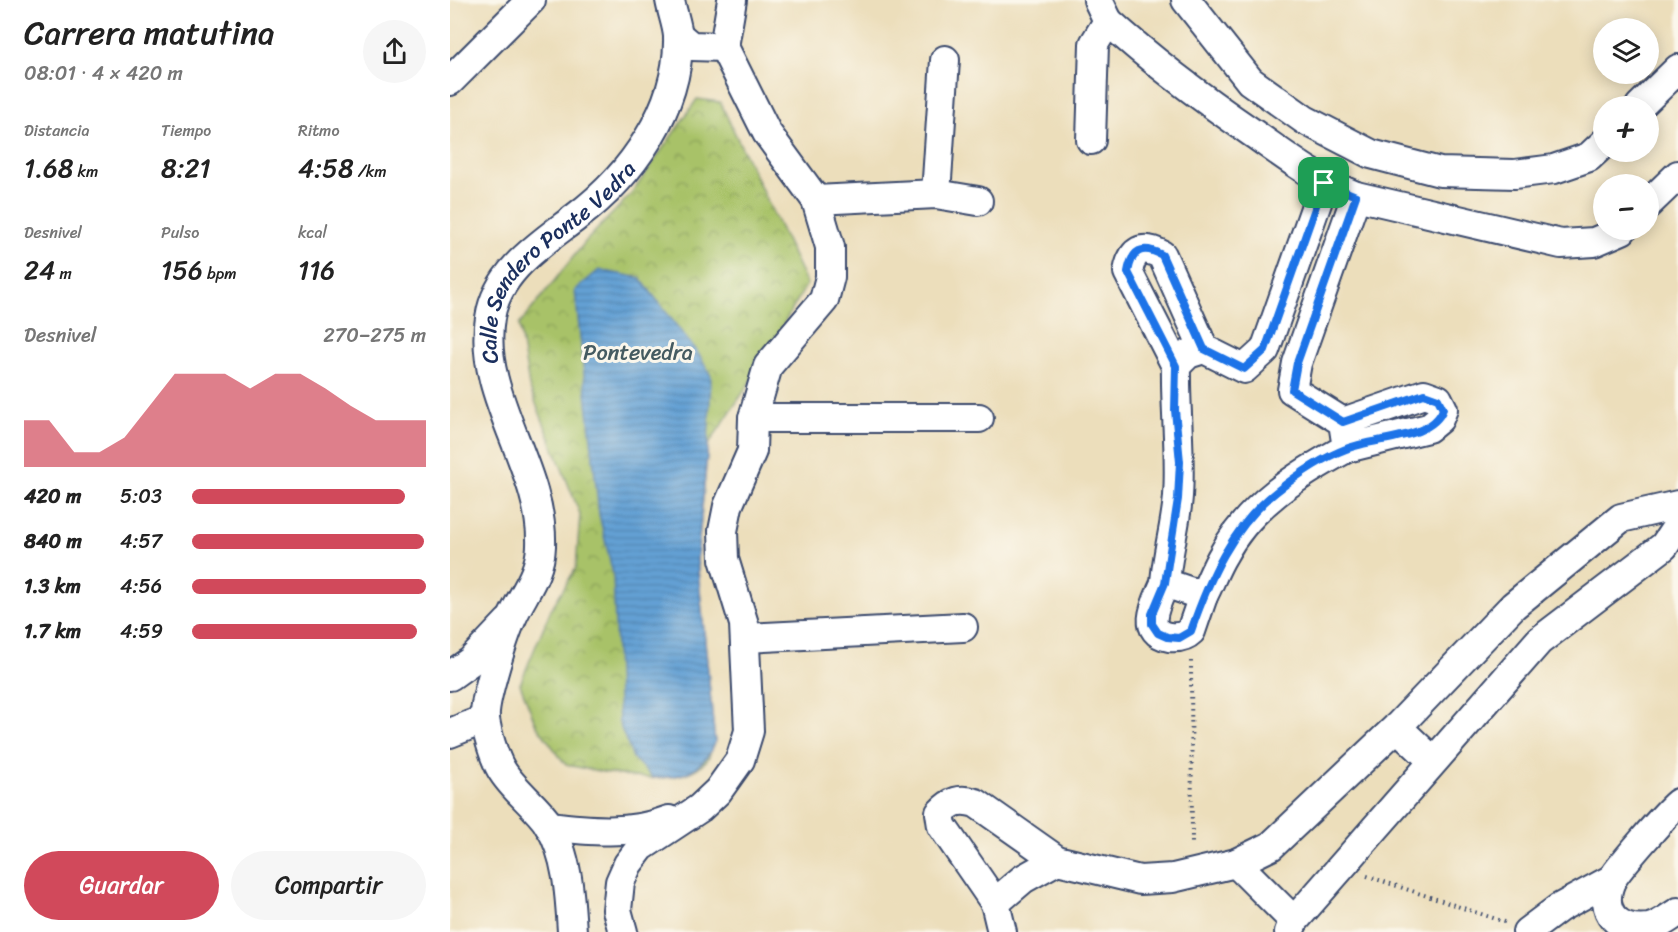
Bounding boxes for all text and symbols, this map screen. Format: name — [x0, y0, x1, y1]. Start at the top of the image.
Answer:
text: Carrera matutina — [24, 4, 275, 62]
map controls — [1593, 18, 1659, 240]
button: layers — [1593, 18, 1659, 84]
button: share — [363, 20, 426, 83]
text: 08:01 · 4 × 420 m — [24, 56, 183, 91]
button: + — [1593, 96, 1659, 162]
text: Distancia — [24, 116, 90, 145]
text: Tiempo — [161, 116, 211, 145]
text: Ritmo — [298, 116, 340, 145]
text: 1.68 — [24, 145, 73, 191]
text: 8:21 — [161, 145, 211, 191]
text: 4:58 — [298, 145, 354, 191]
street label: Calle Sendero Ponte Vedra — [469, 152, 646, 366]
text: km — [73, 157, 98, 186]
text: /km — [354, 157, 387, 186]
pin — [1298, 157, 1349, 208]
icon: arrive — [1307, 166, 1340, 199]
button: − — [1593, 174, 1659, 240]
text: Desnivel — [24, 218, 82, 247]
text: Pulso — [161, 218, 199, 247]
text: kcal — [298, 218, 327, 247]
text: 24 — [24, 247, 55, 293]
text: 156 — [161, 247, 203, 293]
text: 116 — [298, 247, 335, 293]
text: m — [55, 259, 72, 288]
text: bpm — [203, 259, 237, 288]
text: Desnivel — [24, 318, 96, 353]
text: 270–275 m — [323, 318, 426, 353]
park label: Pontevedra — [583, 333, 693, 372]
text: 420 m — [24, 479, 81, 514]
text: 5:03 — [120, 479, 162, 514]
text: 840 m — [24, 524, 82, 559]
text: 4:57 — [120, 524, 162, 559]
text: 1.3 km — [24, 569, 81, 604]
text: 4:56 — [120, 569, 162, 604]
text: 1.7 km — [24, 614, 81, 649]
text: 4:59 — [120, 614, 163, 649]
button: Guardar — [24, 851, 219, 920]
button: Compartir — [231, 851, 426, 920]

